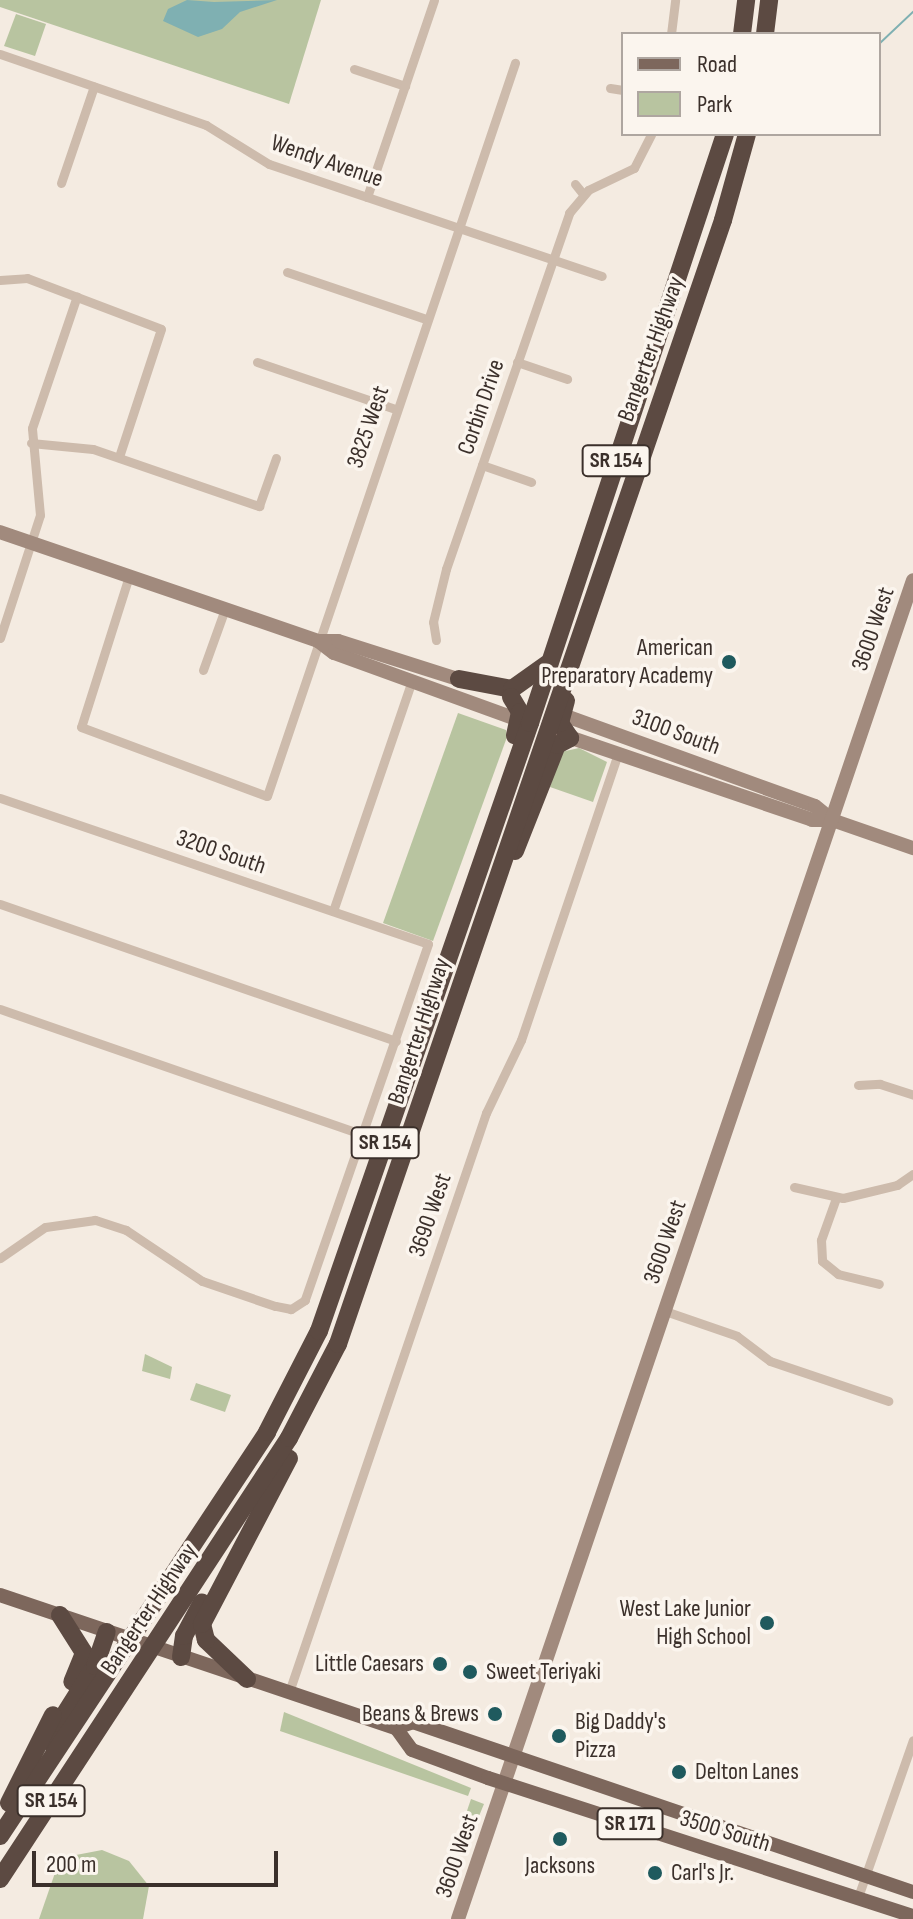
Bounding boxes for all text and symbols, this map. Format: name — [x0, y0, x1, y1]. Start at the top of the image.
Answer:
legend — [621, 32, 881, 136]
text: Road — [697, 50, 737, 79]
text: Park — [697, 90, 732, 119]
street label: Wendy Avenue — [267, 128, 387, 194]
street label: Bangerter Highway — [611, 273, 691, 425]
street label: Corbin Drive — [451, 356, 511, 458]
street label: 3825 West — [341, 382, 395, 472]
road number: SR 154 — [580, 443, 652, 479]
street label: 3600 West — [845, 583, 901, 675]
place label: American Preparatory Academy — [541, 634, 713, 690]
marker: American Preparatory Academy — [720, 653, 738, 671]
street label: 3100 South — [628, 703, 724, 761]
street label: 3200 South — [172, 823, 270, 881]
street label: Bangerter Highway — [382, 954, 456, 1108]
road number: SR 154 — [349, 1125, 421, 1161]
street label: 3690 West — [402, 1169, 458, 1261]
street label: 3600 West — [637, 1196, 693, 1288]
street label: Bangerter Highway — [95, 1538, 203, 1680]
place label: West Lake Junior High School — [619, 1595, 751, 1651]
marker: West Lake Junior High School — [758, 1614, 776, 1632]
place label: Little Caesars — [315, 1650, 424, 1678]
marker: Little Caesars — [431, 1655, 449, 1673]
place label: Sweet Teriyaki — [486, 1658, 601, 1686]
marker: Sweet Teriyaki — [461, 1663, 479, 1681]
place label: Beans & Brews — [362, 1700, 479, 1728]
marker: Beans & Brews — [486, 1705, 504, 1723]
place label: Big Daddy's Pizza — [575, 1708, 666, 1764]
marker: Big Daddy's Pizza — [550, 1727, 568, 1745]
place label: Delton Lanes — [695, 1758, 799, 1786]
marker: Delton Lanes — [670, 1763, 688, 1781]
road number: SR 154 — [15, 1783, 87, 1819]
street label: 3500 South — [676, 1804, 774, 1858]
road number: SR 171 — [596, 1806, 664, 1842]
street label: 3600 West — [429, 1810, 485, 1902]
marker: Jacksons — [551, 1830, 569, 1848]
scale bar — [36, 1835, 282, 1885]
text: 200 m — [46, 1850, 97, 1879]
place label: Jacksons — [525, 1852, 595, 1880]
place label: Carl's Jr. — [671, 1859, 734, 1887]
marker: Carl's Jr. — [646, 1864, 664, 1882]

